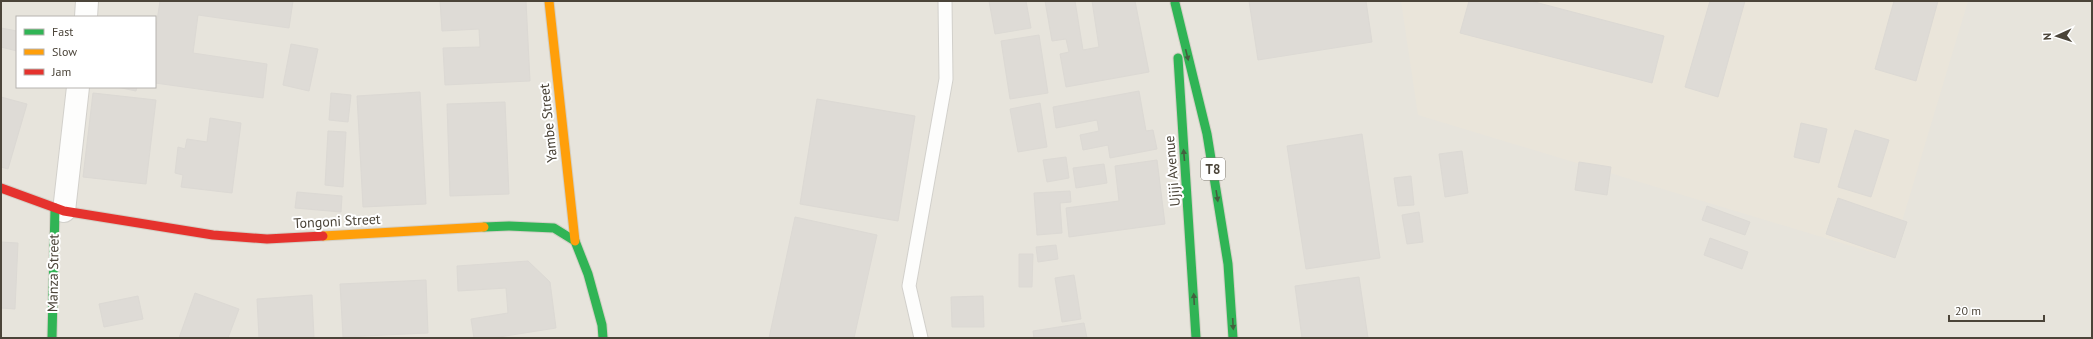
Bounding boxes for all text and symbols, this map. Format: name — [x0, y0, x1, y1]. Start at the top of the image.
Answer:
legend — [16, 16, 156, 88]
north arrow — [2037, 16, 2077, 56]
text: Fast — [52, 24, 73, 39]
text: N — [2040, 33, 2054, 41]
text: Slow — [52, 44, 77, 59]
one-way arrow — [1185, 49, 1191, 61]
text: Jam — [51, 64, 71, 79]
street label: Yambe Street — [535, 82, 561, 163]
street label: Ujiji Avenue — [1160, 135, 1184, 207]
one-way arrow — [1181, 149, 1188, 161]
road number: T8 — [1201, 158, 1225, 180]
one-way arrow — [1214, 189, 1220, 202]
street label: Tongoni Street — [293, 210, 381, 232]
street label: Manza Street — [43, 233, 63, 312]
one-way arrow — [1191, 292, 1197, 305]
scale bar — [1949, 297, 2044, 323]
text: 20 m — [1955, 303, 1981, 318]
one-way arrow — [1229, 318, 1236, 330]

